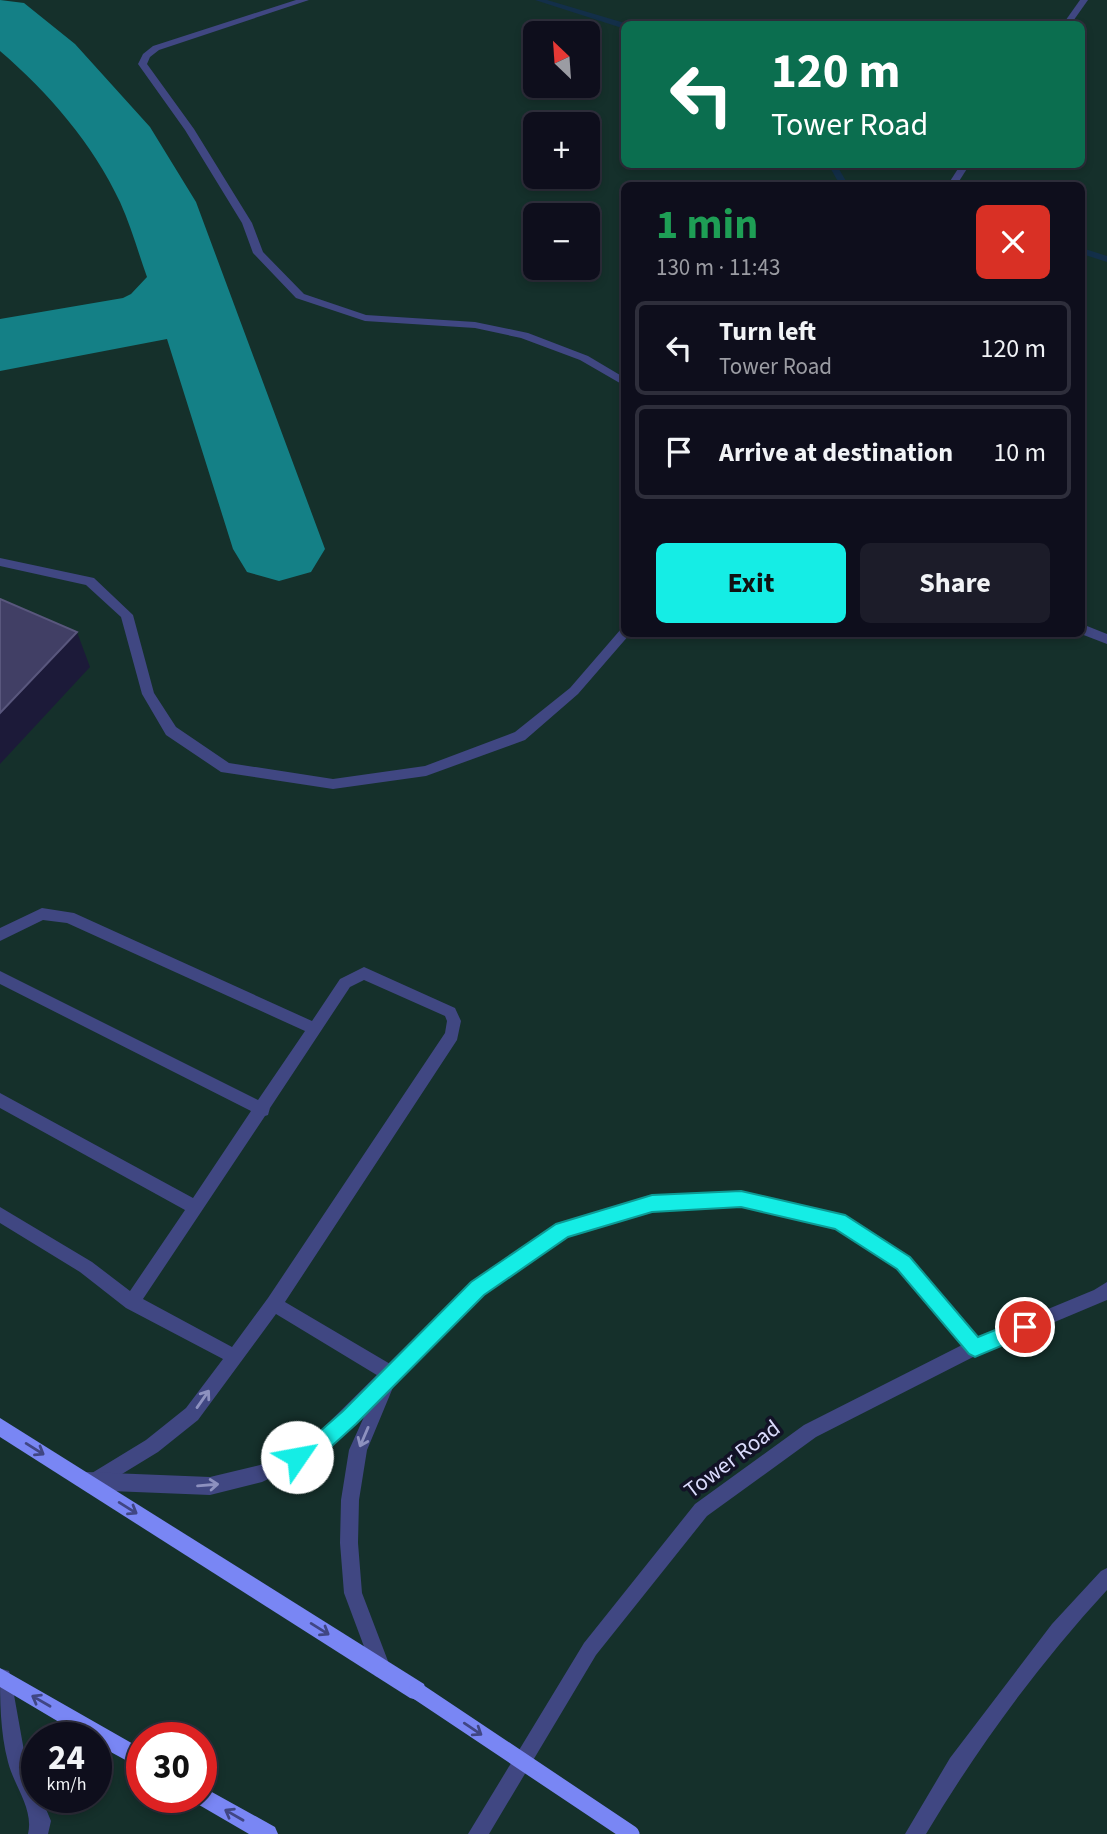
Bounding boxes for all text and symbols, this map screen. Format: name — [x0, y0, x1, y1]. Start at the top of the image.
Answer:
north arrow — [523, 21, 600, 98]
map controls — [523, 21, 600, 280]
text: 120 m — [771, 37, 900, 107]
icon: left — [656, 49, 747, 140]
text: Tower Road — [771, 102, 928, 148]
button: + — [523, 112, 600, 189]
text: 1 min — [656, 195, 758, 255]
button: − — [523, 203, 600, 280]
button: close — [976, 205, 1050, 279]
text: 130 m · 11:43 — [656, 251, 780, 284]
text: Turn left — [719, 313, 816, 350]
icon: left — [660, 329, 698, 367]
text: 120 m — [980, 330, 1046, 367]
text: Tower Road — [719, 350, 832, 383]
icon: arrive — [660, 433, 698, 471]
text: Arrive at destination — [719, 434, 953, 471]
text: 10 m — [993, 434, 1046, 471]
button: Exit — [656, 543, 846, 623]
button: Share — [860, 543, 1050, 623]
pin — [995, 1297, 1055, 1357]
icon: arrive — [1006, 1308, 1044, 1346]
one-way arrow — [196, 1390, 210, 1409]
street label: Tower Road — [677, 1412, 787, 1506]
position arrow — [260, 1420, 334, 1494]
one-way arrow — [357, 1425, 370, 1447]
one-way arrow — [25, 1442, 44, 1457]
one-way arrow — [196, 1478, 219, 1491]
one-way arrow — [117, 1501, 137, 1515]
one-way arrow — [310, 1622, 329, 1637]
one-way arrow — [31, 1694, 51, 1708]
speed limit sign: 30 — [126, 1722, 217, 1813]
one-way arrow — [463, 1722, 482, 1736]
text: 24 — [48, 1733, 85, 1783]
text: km/h — [47, 1772, 86, 1797]
one-way arrow — [225, 1807, 245, 1821]

